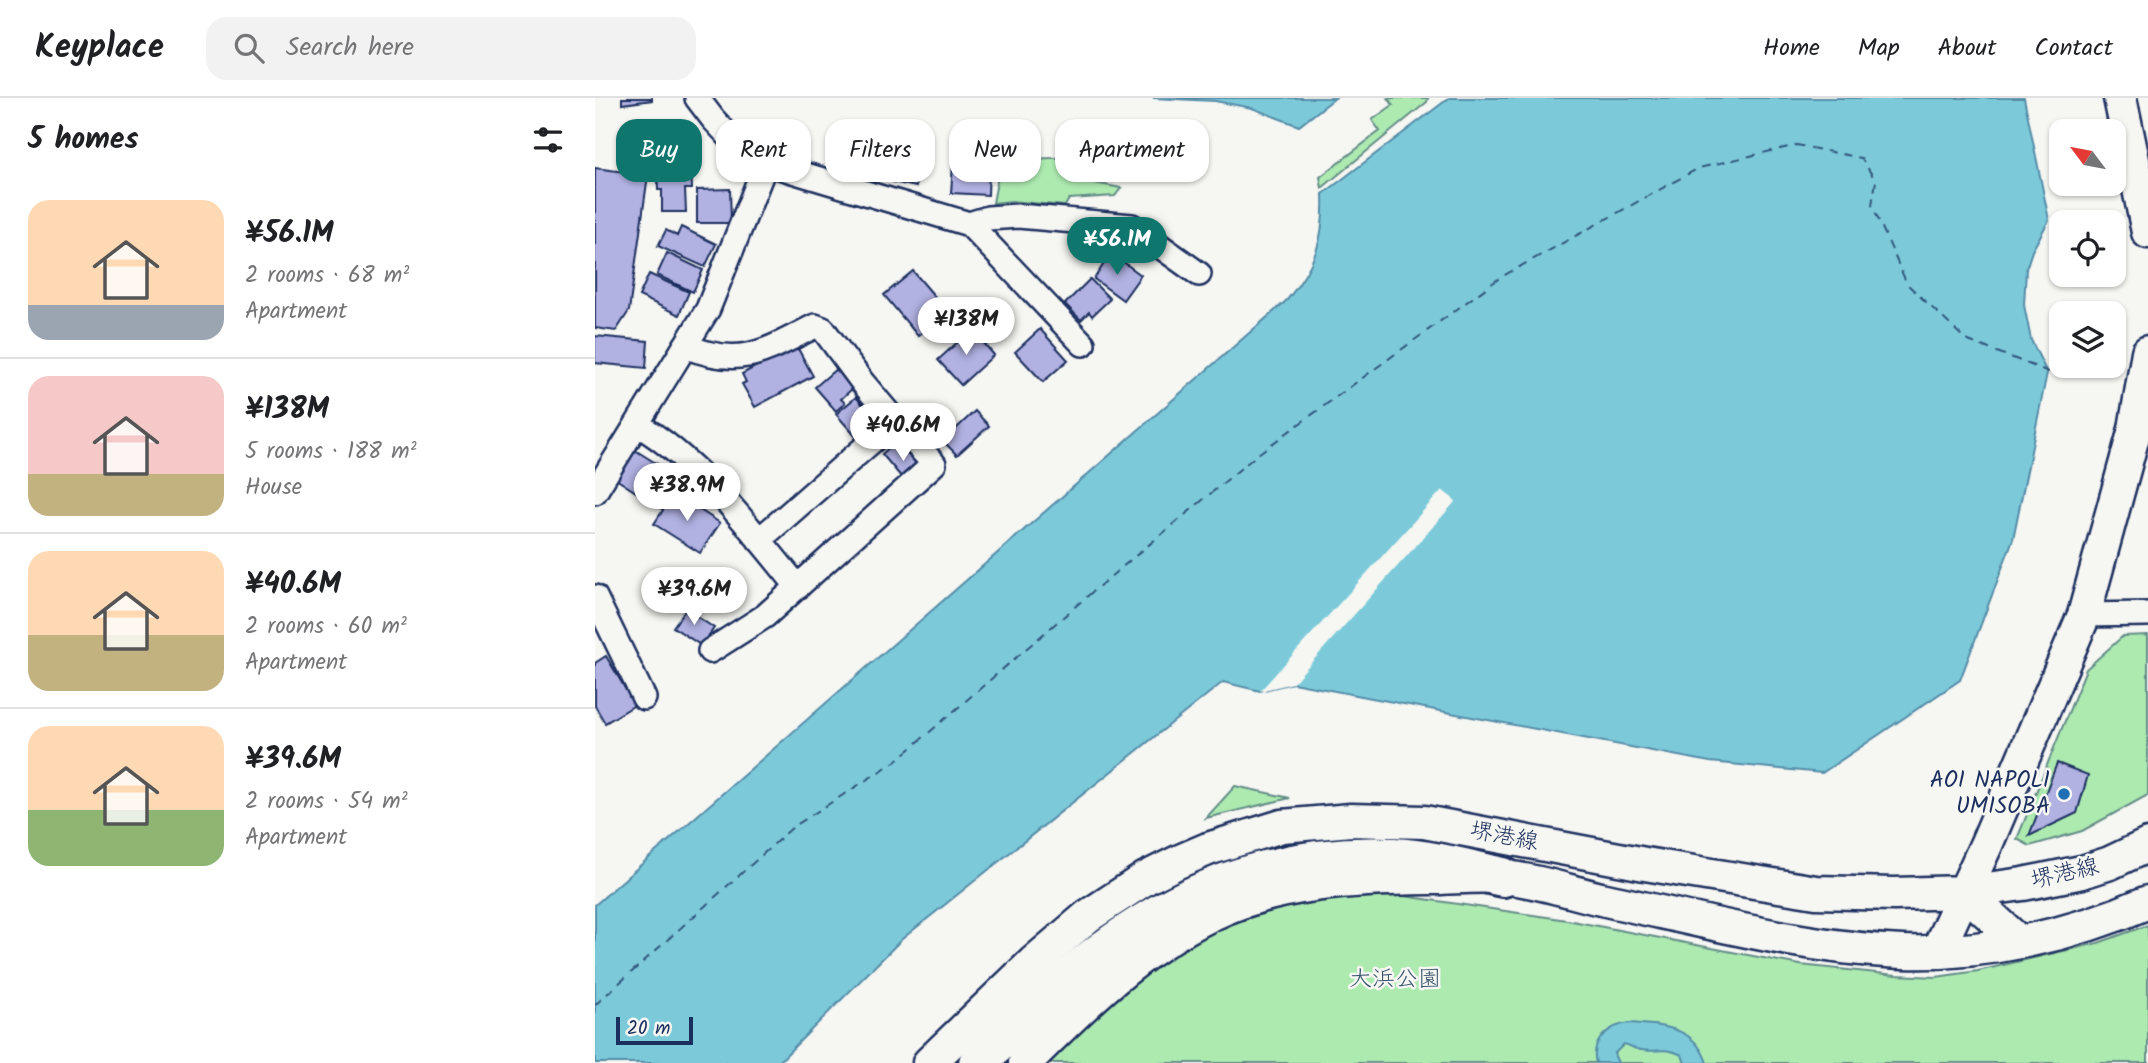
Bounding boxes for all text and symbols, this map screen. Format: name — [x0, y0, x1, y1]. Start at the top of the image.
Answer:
search box — [206, 17, 696, 80]
text: Keyplace — [35, 22, 164, 75]
text: Search here — [286, 27, 414, 69]
icon: search — [230, 29, 268, 67]
text: Home — [1763, 29, 1820, 68]
text: Map — [1858, 29, 1900, 68]
text: About — [1938, 29, 1996, 68]
text: Contact — [2034, 29, 2113, 68]
text: 5 homes — [28, 116, 139, 164]
chip: Buy — [616, 119, 702, 182]
chip: Rent — [716, 119, 811, 182]
chip: Filters — [825, 119, 935, 182]
chip: New — [949, 119, 1041, 182]
chip: Apartment — [1055, 119, 1209, 182]
north arrow — [2049, 119, 2126, 196]
map controls — [2049, 119, 2126, 378]
icon: filters — [529, 121, 567, 159]
text: ¥56.1M — [245, 210, 334, 258]
button: locate — [2049, 210, 2126, 287]
pin: ¥56.1M — [1060, 218, 1174, 277]
text: ¥56.1M — [1083, 222, 1151, 258]
icon: home — [84, 228, 168, 312]
text: 2 rooms · 68 m² — [245, 258, 409, 294]
text: Apartment — [245, 294, 347, 330]
pin: ¥138M — [917, 298, 1015, 357]
button: layers — [2049, 301, 2126, 378]
text: ¥138M — [934, 302, 998, 338]
text: ¥138M — [245, 386, 329, 434]
icon: home — [84, 404, 168, 488]
pin: ¥40.6M — [846, 404, 960, 463]
text: ¥40.6M — [866, 408, 940, 444]
text: 5 rooms · 188 m² — [245, 434, 417, 470]
pin: ¥38.9M — [630, 464, 744, 523]
text: ¥38.9M — [650, 468, 724, 504]
text: House — [245, 470, 302, 506]
text: ¥40.6M — [245, 561, 341, 609]
pin: ¥39.6M — [637, 568, 751, 627]
text: ¥39.6M — [657, 572, 731, 608]
icon: home — [84, 579, 168, 663]
text: 2 rooms · 60 m² — [245, 609, 407, 645]
text: Apartment — [245, 645, 347, 681]
text: ¥39.6M — [245, 736, 341, 784]
icon: home — [84, 754, 168, 838]
place label: AOI NAPOLI UMISOBA — [1930, 763, 2050, 825]
text: 2 rooms · 54 m² — [245, 784, 408, 820]
marker: AOI NAPOLI UMISOBA — [2056, 786, 2072, 802]
street label: 堺港線 — [1467, 813, 1541, 861]
text: Apartment — [245, 820, 347, 856]
street label: 堺港線 — [2027, 849, 2103, 899]
park label: 大浜公園 — [1349, 962, 1441, 998]
scale bar — [616, 1014, 693, 1046]
text: 20 m — [627, 1014, 670, 1044]

